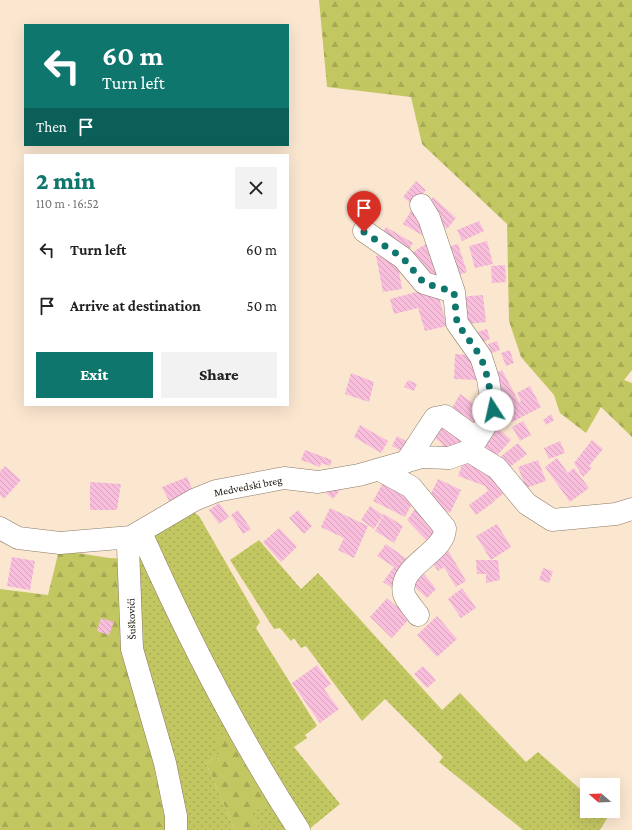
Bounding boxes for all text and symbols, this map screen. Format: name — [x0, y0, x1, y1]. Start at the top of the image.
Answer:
icon: left — [36, 40, 88, 92]
text: 60 m — [102, 40, 163, 71]
text: Turn left — [102, 73, 165, 93]
icon: arrive — [75, 116, 97, 138]
text: Then — [36, 119, 67, 135]
text: 2 min — [36, 167, 95, 194]
button: close — [235, 167, 277, 209]
pin — [347, 191, 381, 232]
text: 110 m · 16:52 — [36, 196, 99, 211]
icon: arrive — [353, 197, 375, 219]
icon: left — [36, 239, 58, 261]
text: Turn left — [70, 242, 126, 258]
text: 60 m — [246, 242, 277, 258]
icon: arrive — [36, 295, 58, 317]
text: Arrive at destination — [70, 298, 201, 314]
text: 50 m — [247, 298, 277, 314]
button: Exit — [36, 352, 153, 398]
button: Share — [161, 352, 277, 398]
position arrow — [472, 389, 514, 431]
street label: Medvedski breg — [213, 473, 284, 499]
street label: Šuškovići — [124, 598, 138, 640]
north arrow — [580, 778, 620, 818]
map controls — [580, 778, 620, 818]

